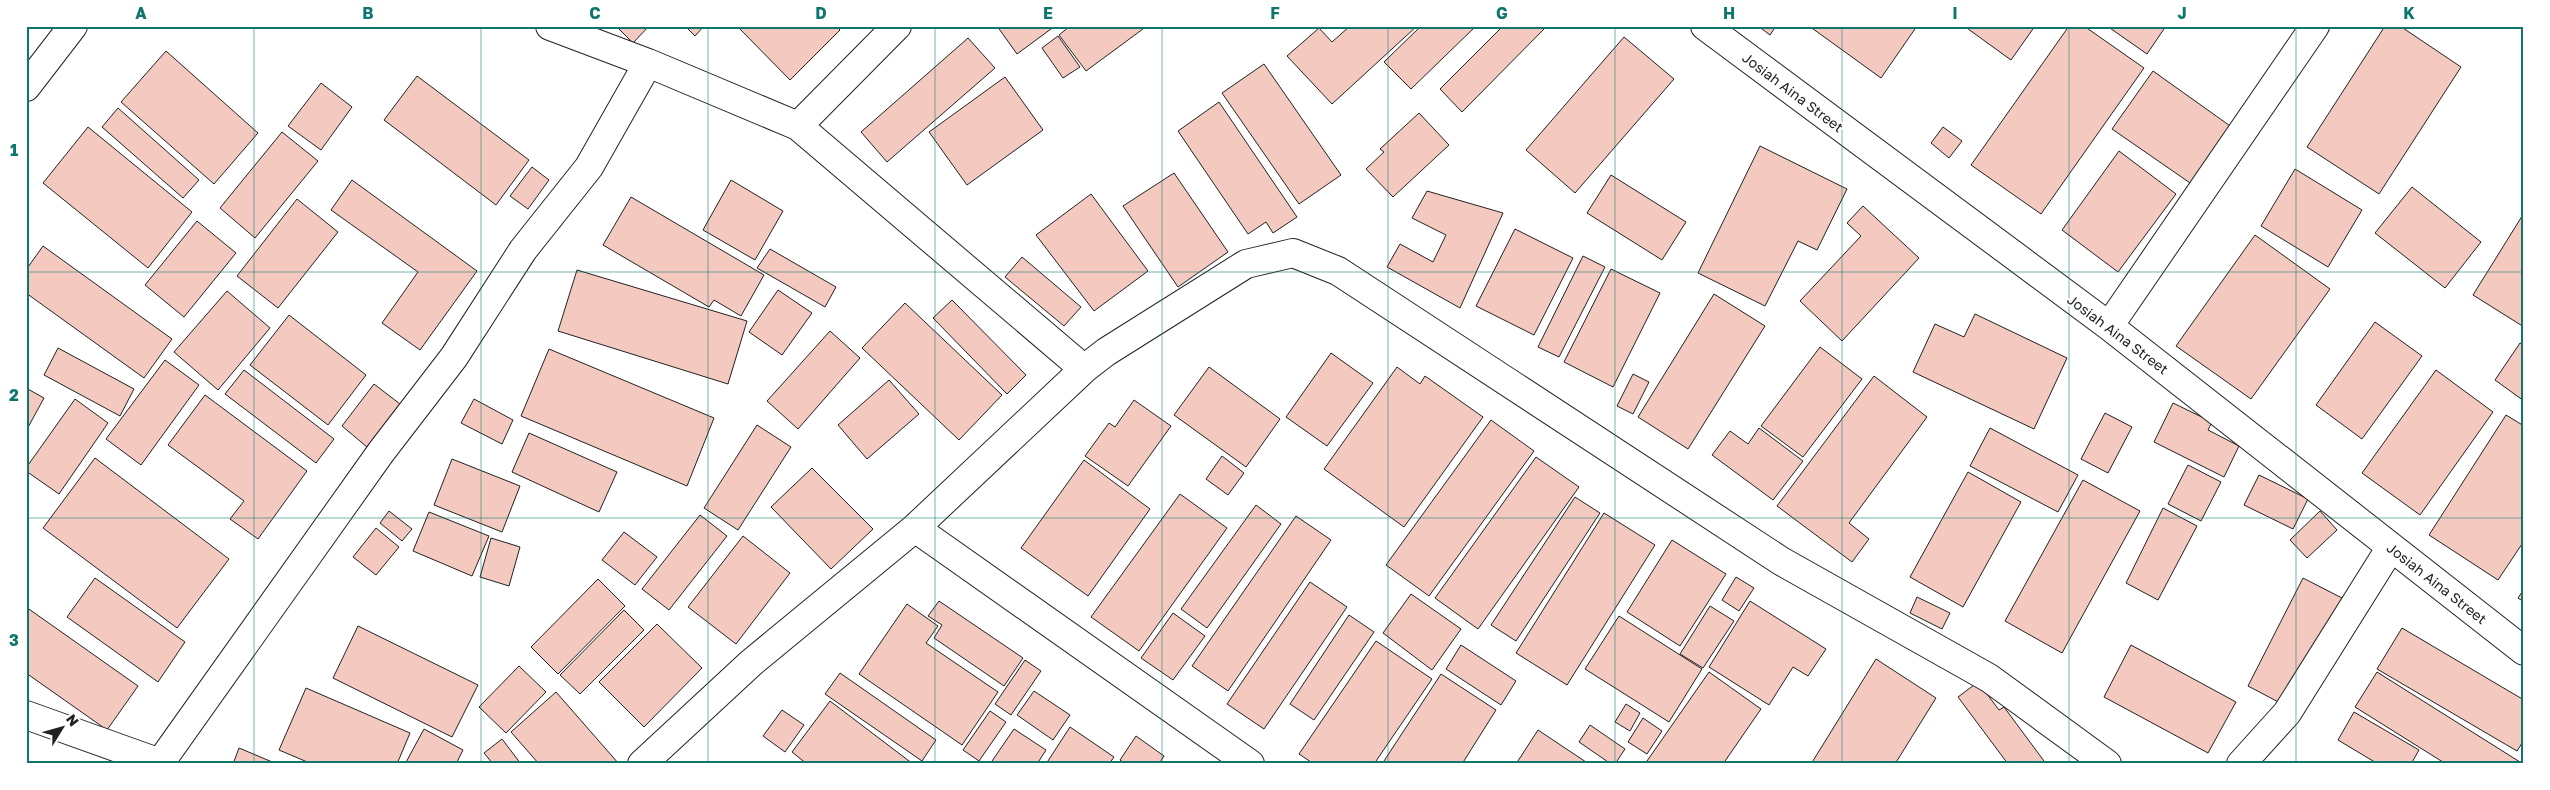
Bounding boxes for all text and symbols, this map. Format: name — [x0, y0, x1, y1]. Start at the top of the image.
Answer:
text: A — [135, 3, 147, 23]
text: B — [362, 3, 374, 23]
text: C — [589, 3, 601, 23]
text: D — [815, 3, 827, 23]
text: E — [1043, 3, 1053, 23]
text: F — [1270, 3, 1280, 23]
text: G — [1496, 3, 1508, 23]
text: H — [1723, 3, 1735, 23]
text: I — [1952, 3, 1958, 23]
text: J — [2177, 3, 2187, 23]
text: K — [2403, 3, 2415, 23]
street label: Josiah Aina Street — [1739, 49, 1847, 135]
text: 1 — [10, 140, 18, 160]
street label: Josiah Aina Street — [2064, 291, 2172, 377]
text: 2 — [9, 385, 19, 405]
street label: Josiah Aina Street — [2384, 539, 2490, 627]
text: 3 — [9, 630, 19, 650]
north arrow — [38, 702, 88, 752]
text: N — [63, 711, 83, 729]

